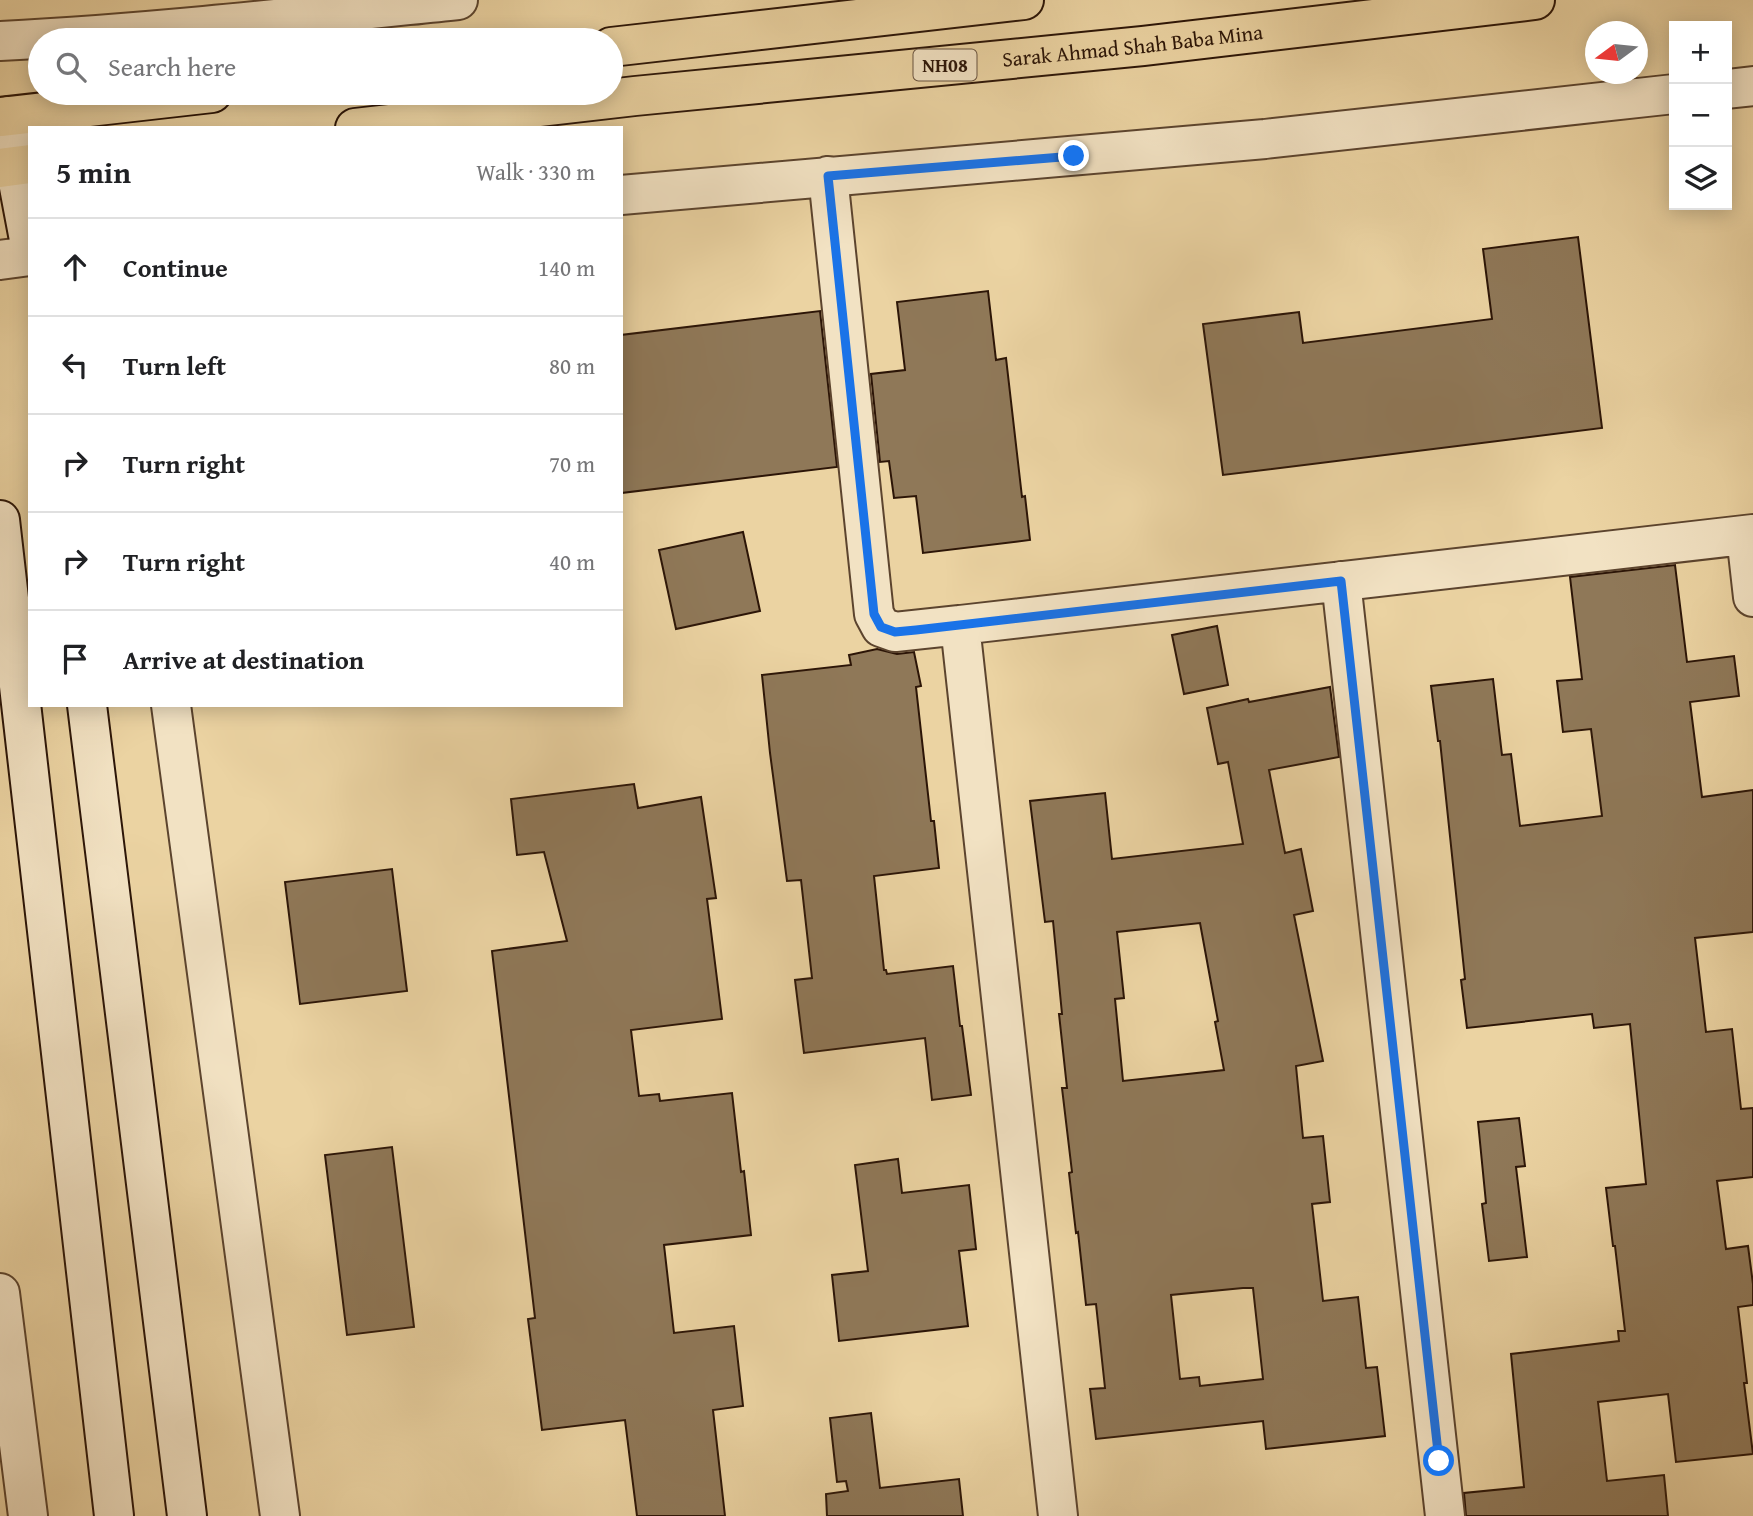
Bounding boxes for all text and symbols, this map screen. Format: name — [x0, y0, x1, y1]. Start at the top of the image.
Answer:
street label: Sarak Ahmad Shah Baba Mina — [1001, 16, 1265, 75]
north arrow — [1585, 21, 1648, 84]
map controls — [1669, 21, 1732, 210]
button: + — [1669, 21, 1732, 84]
search box — [28, 28, 623, 105]
text: Search here — [108, 47, 236, 86]
icon: search — [52, 48, 90, 86]
road number: NH08 — [914, 50, 976, 80]
button: − — [1669, 84, 1732, 147]
route end — [1058, 140, 1089, 171]
button: layers — [1669, 147, 1732, 210]
text: 5 min — [56, 150, 131, 194]
text: Walk · 330 m — [476, 155, 595, 188]
icon: ahead — [56, 248, 94, 286]
text: Continue — [123, 248, 228, 287]
text: 140 m — [538, 251, 595, 284]
icon: left — [56, 346, 94, 384]
text: Turn left — [123, 346, 226, 385]
text: 80 m — [549, 349, 595, 382]
icon: right — [56, 444, 94, 482]
text: Turn right — [123, 444, 245, 483]
text: 70 m — [549, 447, 595, 480]
icon: right — [56, 542, 94, 580]
text: Turn right — [123, 542, 245, 581]
text: 40 m — [549, 545, 595, 578]
icon: arrive — [56, 640, 94, 678]
text: Arrive at destination — [123, 640, 364, 679]
route start — [1423, 1445, 1454, 1476]

